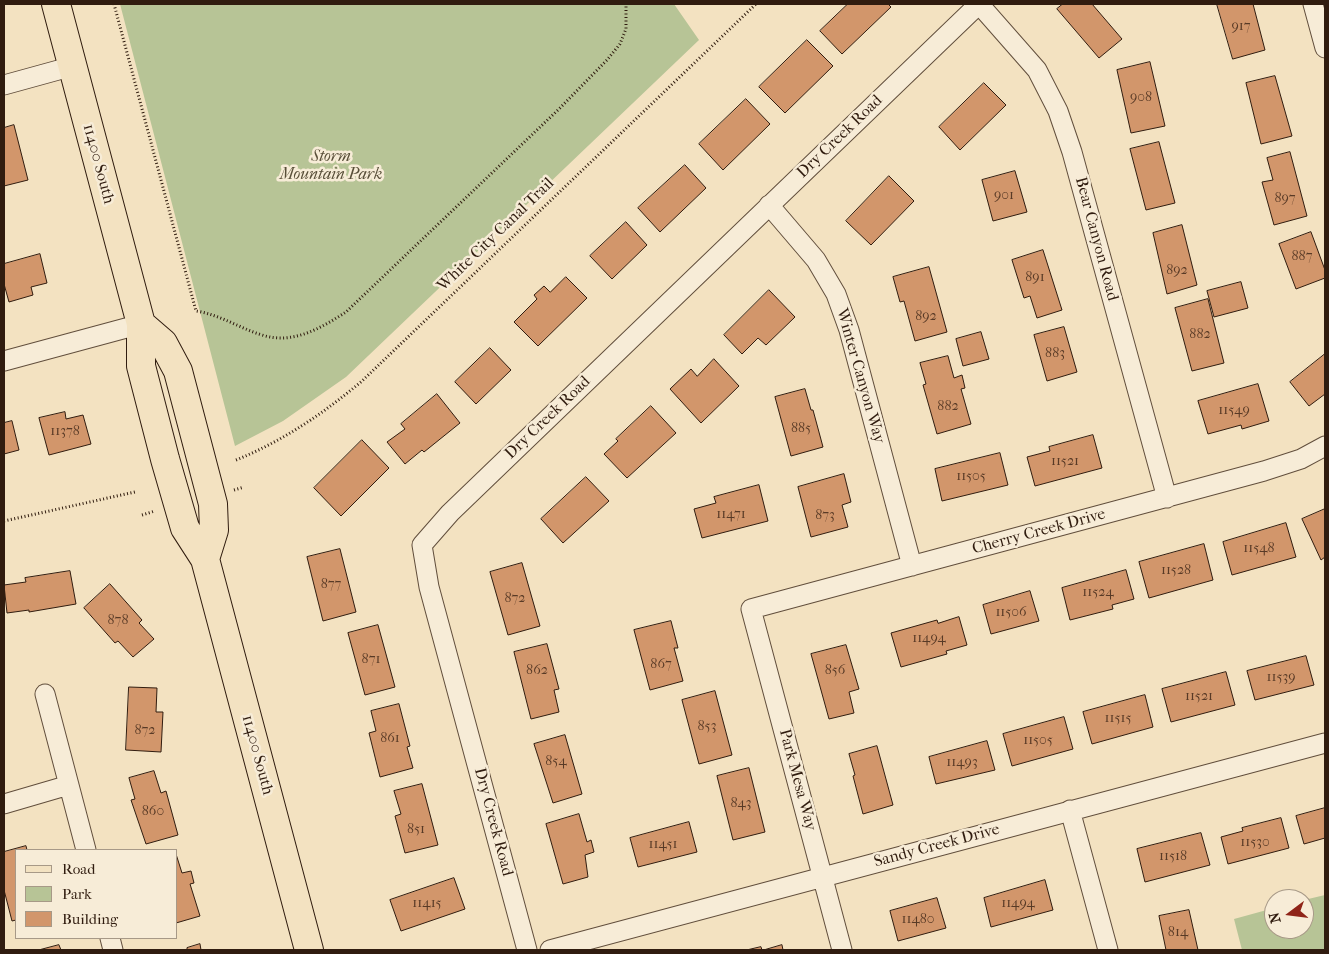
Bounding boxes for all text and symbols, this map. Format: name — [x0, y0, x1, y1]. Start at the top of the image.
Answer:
house number: 917 — [1231, 19, 1251, 35]
house number: 908 — [1130, 90, 1152, 106]
street label: Dry Creek Road — [793, 91, 887, 183]
street label: 11400 South — [78, 122, 118, 206]
park label: Storm Mountain Park — [280, 147, 382, 185]
street label: White City Canal Trail — [434, 174, 558, 296]
street label: Bear Canyon Road — [1070, 175, 1122, 303]
house number: 901 — [994, 188, 1014, 204]
house number: 897 — [1274, 191, 1296, 207]
house number: 887 — [1292, 249, 1312, 265]
house number: 892 — [1166, 263, 1188, 279]
house number: 891 — [1025, 270, 1045, 286]
street label: Winter Canyon Way — [832, 306, 888, 446]
house number: 892 — [915, 309, 937, 325]
house number: 882 — [1189, 327, 1211, 343]
house number: 883 — [1045, 346, 1065, 362]
street label: Dry Creek Road — [501, 372, 595, 464]
house number: 882 — [937, 399, 959, 415]
house number: 11549 — [1218, 403, 1250, 419]
house number: 885 — [791, 421, 811, 437]
house number: 11378 — [50, 424, 80, 440]
house number: 11521 — [1051, 454, 1079, 470]
house number: 11505 — [956, 469, 986, 485]
street label: Cherry Creek Drive — [970, 505, 1108, 559]
house number: 11471 — [716, 507, 746, 523]
house number: 873 — [815, 508, 835, 524]
house number: 11548 — [1243, 541, 1275, 557]
house number: 11528 — [1161, 563, 1191, 579]
house number: 877 — [321, 577, 341, 593]
house number: 11524 — [1082, 585, 1114, 601]
house number: 872 — [505, 591, 525, 607]
house number: 11506 — [995, 605, 1027, 621]
house number: 878 — [108, 613, 128, 629]
house number: 11494 — [912, 631, 946, 647]
house number: 871 — [362, 652, 380, 668]
house number: 867 — [650, 657, 672, 673]
house number: 862 — [526, 663, 548, 679]
house number: 856 — [825, 663, 845, 679]
house number: 11539 — [1266, 670, 1296, 686]
house number: 11521 — [1185, 689, 1213, 705]
house number: 11515 — [1105, 711, 1131, 727]
street label: 11400 South — [237, 713, 277, 797]
house number: 853 — [698, 719, 716, 735]
house number: 872 — [135, 723, 155, 739]
street label: Park Mesa Way — [774, 727, 820, 833]
house number: 861 — [380, 731, 400, 747]
house number: 11505 — [1023, 733, 1053, 749]
house number: 854 — [545, 754, 567, 770]
house number: 11493 — [946, 755, 978, 771]
street label: Dry Creek Road — [469, 766, 517, 878]
house number: 843 — [731, 796, 751, 812]
house number: 860 — [142, 804, 164, 820]
street label: Sandy Creek Drive — [872, 820, 1002, 872]
house number: 851 — [407, 822, 425, 838]
house number: 11530 — [1240, 835, 1270, 851]
house number: 11451 — [649, 837, 677, 853]
legend — [15, 849, 178, 939]
house number: 11518 — [1159, 849, 1187, 865]
text: Road — [62, 860, 95, 878]
text: Park — [62, 885, 92, 903]
north arrow — [1264, 889, 1314, 939]
house number: 11415 — [412, 896, 442, 912]
house number: 11494 — [1001, 896, 1035, 912]
text: Building — [62, 910, 118, 928]
text: N — [1265, 910, 1285, 925]
house number: 11480 — [901, 912, 935, 928]
house number: 814 — [1168, 925, 1188, 941]

